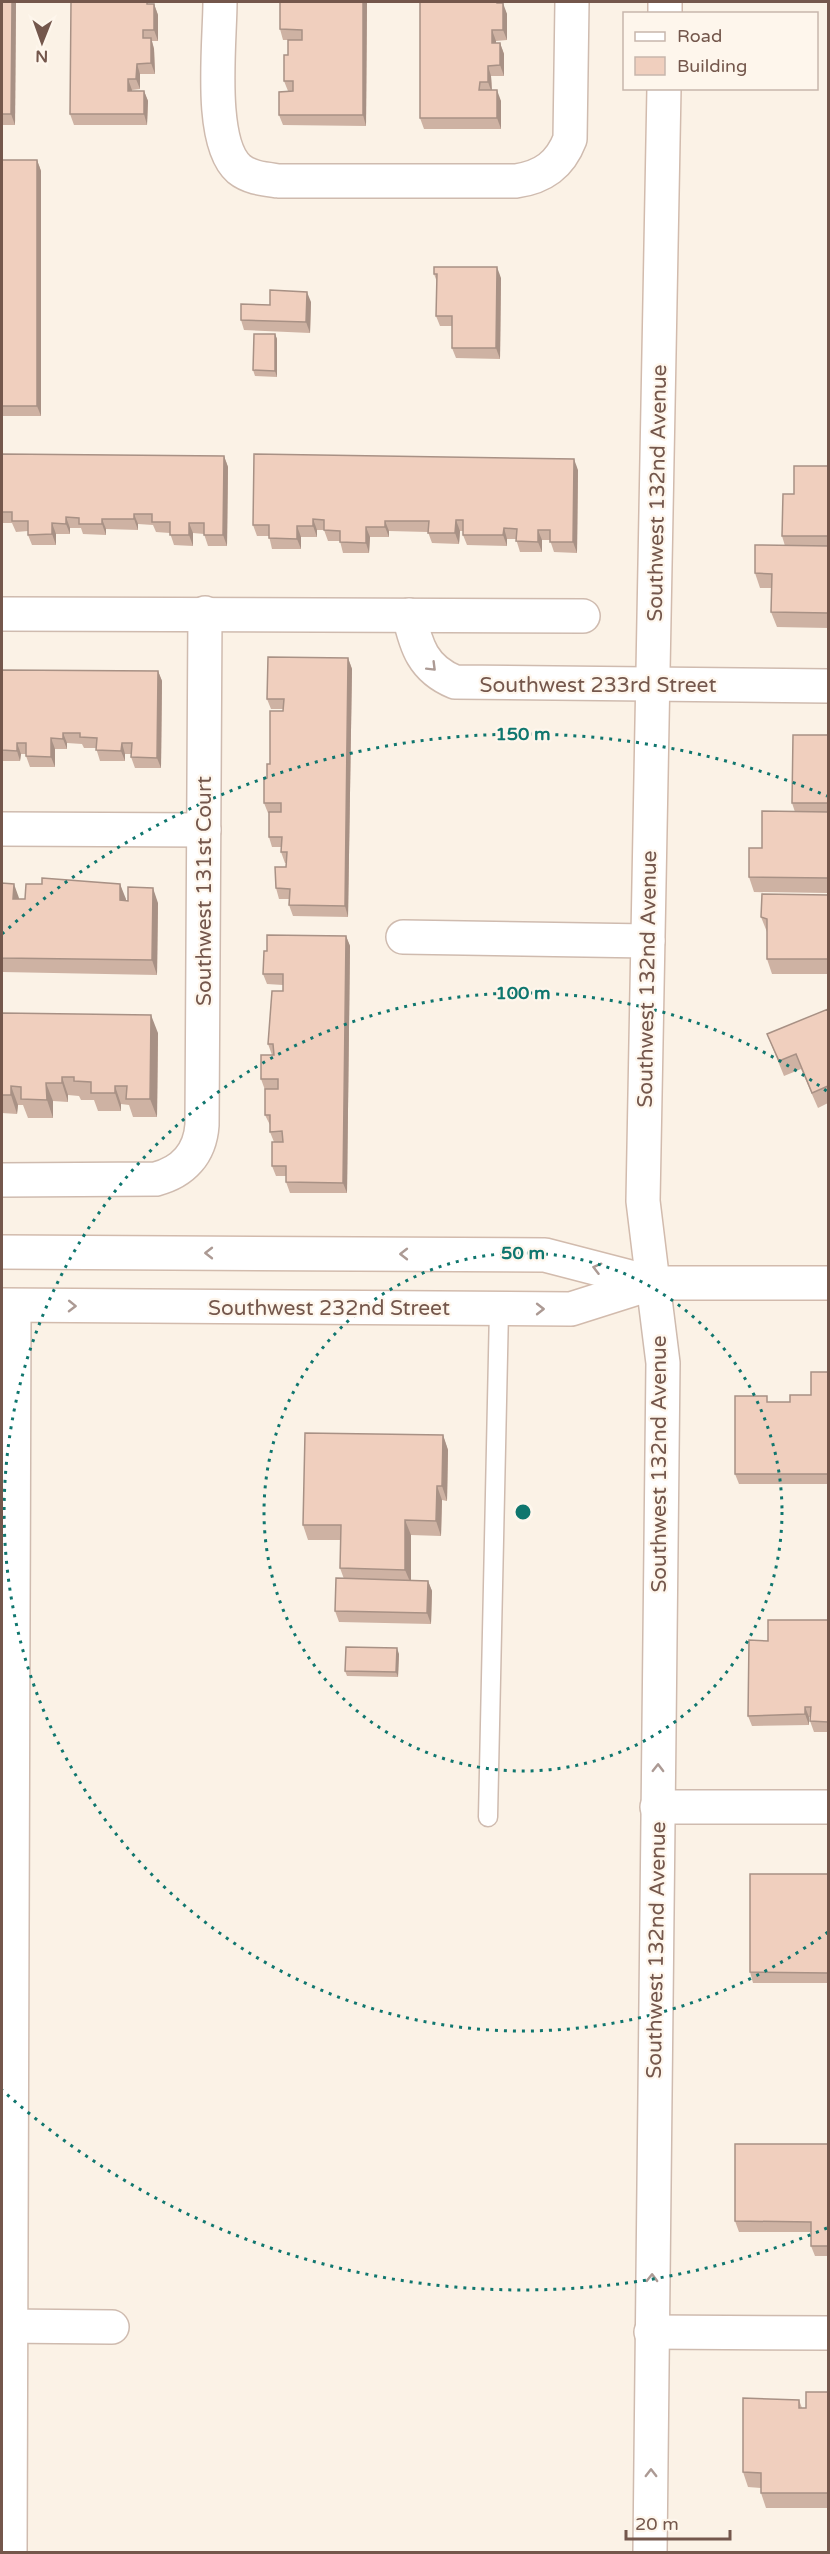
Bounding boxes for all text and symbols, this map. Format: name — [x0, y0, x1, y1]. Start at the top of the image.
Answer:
north arrow — [12, 12, 72, 72]
legend — [623, 12, 818, 90]
text: Road — [677, 25, 722, 47]
text: N — [35, 46, 48, 66]
text: Building — [677, 55, 747, 77]
street label: Southwest 132nd Avenue — [643, 364, 672, 622]
one-way arrow — [425, 660, 435, 671]
street label: Southwest 233rd Street — [480, 673, 716, 698]
text: 150 m — [495, 723, 551, 745]
street label: Southwest 131st Court — [192, 776, 217, 1006]
street label: Southwest 132nd Avenue — [633, 850, 662, 1108]
text: 100 m — [495, 982, 551, 1004]
text: 50 m — [501, 1242, 545, 1264]
one-way arrow — [204, 1247, 213, 1259]
one-way arrow — [399, 1248, 408, 1260]
one-way arrow — [592, 1263, 602, 1276]
street label: Southwest 232nd Street — [208, 1296, 450, 1321]
one-way arrow — [68, 1300, 77, 1312]
one-way arrow — [535, 1303, 544, 1315]
street label: Southwest 132nd Avenue — [647, 1335, 672, 1593]
centre of rings — [513, 1502, 533, 1522]
one-way arrow — [652, 1764, 664, 1773]
street label: Southwest 132nd Avenue — [642, 1821, 671, 2079]
one-way arrow — [646, 2274, 658, 2283]
one-way arrow — [645, 2469, 657, 2478]
scale bar — [626, 2503, 730, 2541]
text: 20 m — [635, 2513, 679, 2535]

